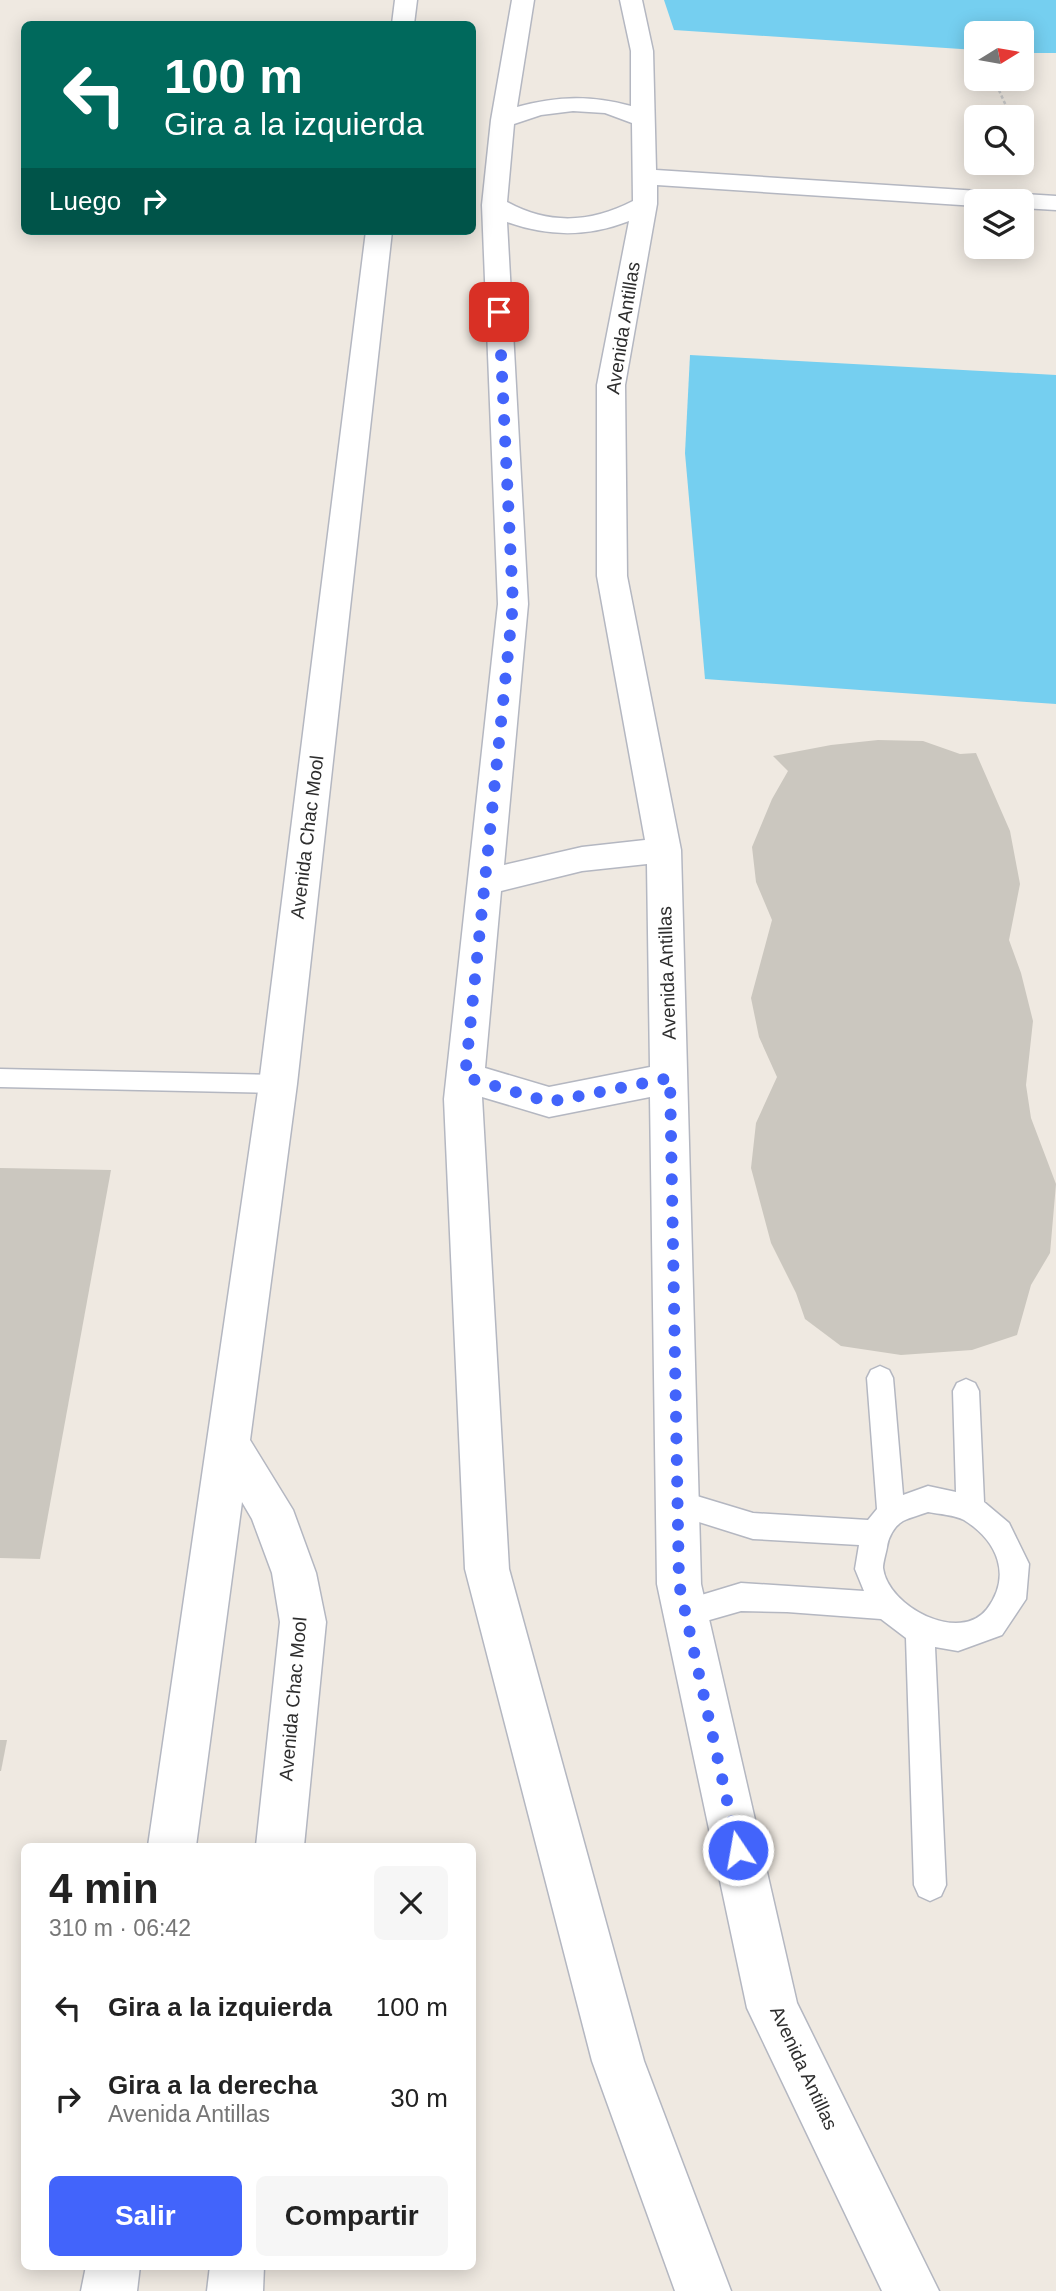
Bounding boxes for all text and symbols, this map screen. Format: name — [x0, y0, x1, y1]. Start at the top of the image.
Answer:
north arrow — [964, 21, 1034, 91]
map controls — [964, 21, 1034, 259]
icon: left — [49, 49, 140, 140]
text: 100 m — [164, 49, 303, 103]
button: search — [964, 105, 1034, 175]
text: Gira a la izquierda — [164, 106, 424, 142]
icon: right — [135, 182, 173, 220]
text: Luego — [49, 186, 121, 216]
button: layers — [964, 189, 1034, 259]
street label: Avenida Antillas — [602, 260, 644, 396]
pin — [469, 282, 529, 342]
icon: arrive — [480, 293, 518, 331]
street label: Avenida Chac Mool — [287, 754, 327, 920]
street label: Avenida Antillas — [654, 906, 680, 1040]
street label: Avenida Chac Mool — [275, 1616, 311, 1782]
position arrow — [701, 1813, 775, 1887]
text: 4 min — [49, 1865, 159, 1912]
button: close — [374, 1866, 448, 1940]
text: 310 m · 06:42 — [49, 1915, 191, 1941]
icon: left — [49, 1989, 87, 2027]
text: Gira a la izquierda — [108, 1992, 332, 2022]
text: 100 m — [376, 1992, 448, 2022]
street label: Avenida Antillas — [766, 2003, 842, 2133]
text: Gira a la derecha — [108, 2070, 318, 2100]
icon: right — [49, 2080, 87, 2118]
text: 30 m — [390, 2083, 448, 2113]
text: Avenida Antillas — [108, 2101, 270, 2127]
button: Salir — [49, 2176, 242, 2256]
button: Compartir — [256, 2176, 448, 2256]

